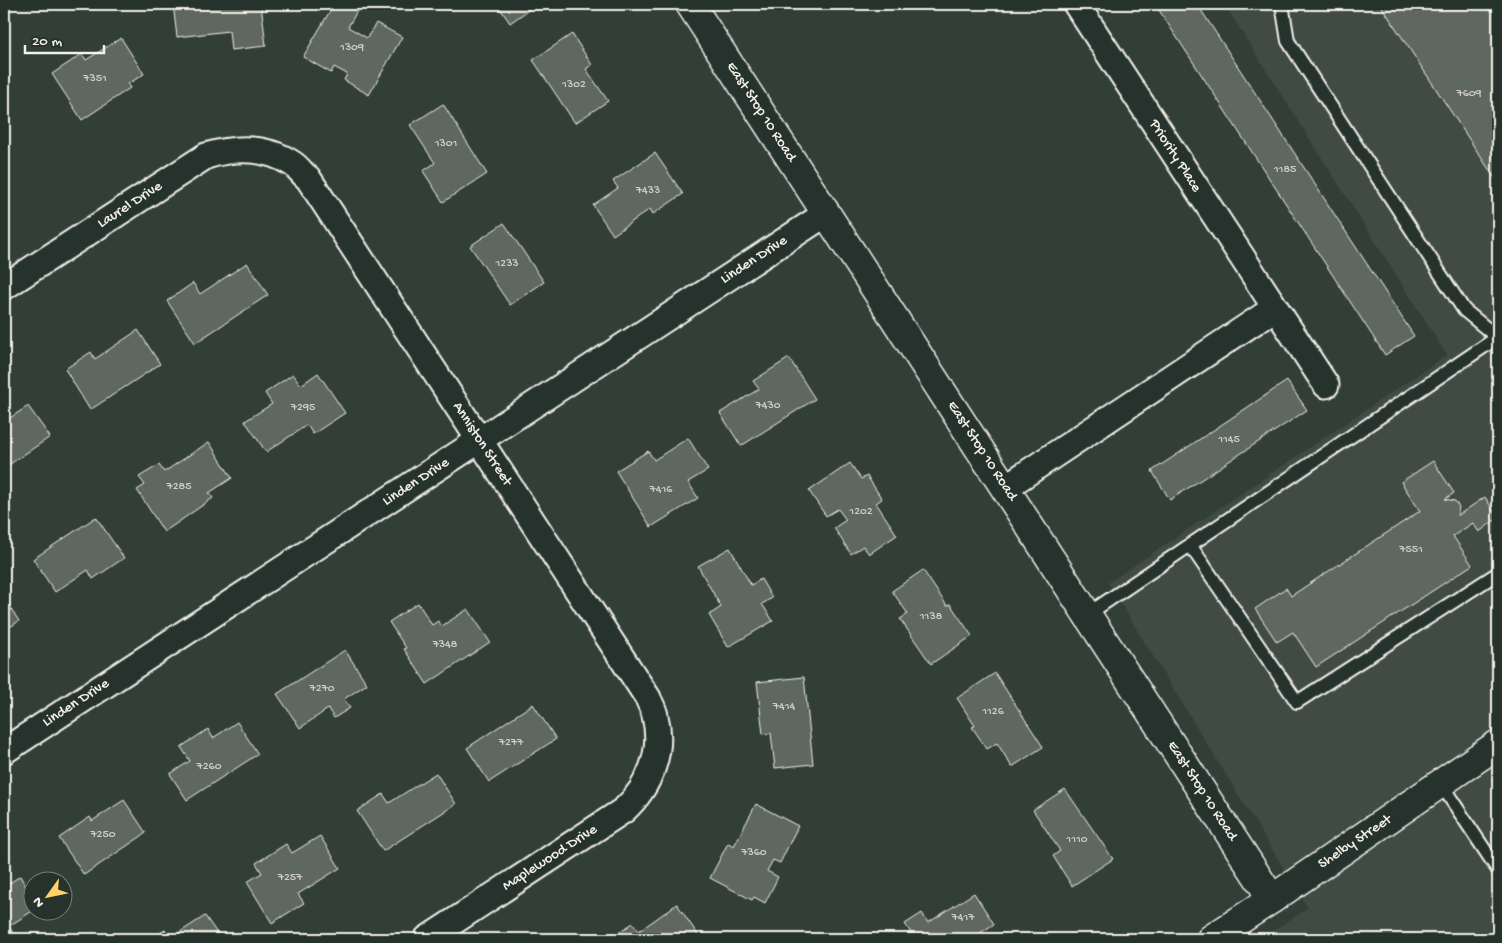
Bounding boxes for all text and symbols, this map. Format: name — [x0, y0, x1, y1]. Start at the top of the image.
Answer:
scale bar — [25, 22, 104, 54]
text: 20 m — [32, 33, 62, 51]
house number: 1309 — [339, 41, 364, 55]
street label: East Stop 10 Road — [722, 59, 801, 166]
house number: 7351 — [82, 72, 107, 86]
house number: 1302 — [561, 78, 586, 92]
house number: 7609 — [1455, 87, 1482, 101]
street label: Priority Place — [1144, 115, 1205, 196]
house number: 1301 — [434, 137, 458, 151]
house number: 1185 — [1273, 163, 1296, 177]
street label: Laurel Drive — [94, 177, 166, 233]
house number: 7433 — [635, 184, 660, 198]
street label: Linden Drive — [717, 232, 791, 288]
house number: 1233 — [494, 257, 519, 271]
street label: East Stop 10 Road — [943, 398, 1022, 505]
street label: Anniston Street — [448, 399, 517, 491]
house number: 7430 — [755, 399, 781, 413]
house number: 7295 — [290, 401, 315, 415]
house number: 1145 — [1217, 433, 1240, 447]
street label: Linden Drive — [379, 454, 453, 510]
house number: 7285 — [165, 480, 192, 494]
house number: 7416 — [649, 483, 673, 497]
house number: 1202 — [848, 505, 873, 519]
house number: 7551 — [1398, 543, 1423, 557]
house number: 1138 — [919, 610, 943, 624]
house number: 7348 — [432, 638, 458, 652]
street label: Linden Drive — [39, 675, 113, 731]
house number: 7270 — [308, 682, 335, 696]
house number: 7414 — [772, 700, 796, 714]
house number: 1126 — [981, 705, 1005, 719]
house number: 7277 — [498, 736, 524, 750]
street label: East Stop 10 Road — [1163, 738, 1242, 845]
house number: 7260 — [195, 760, 222, 774]
street label: Shelby Street — [1315, 810, 1397, 873]
street label: Maplewood Drive — [499, 821, 601, 895]
house number: 7250 — [89, 828, 116, 842]
house number: 1110 — [1065, 833, 1088, 847]
house number: 7360 — [740, 846, 767, 860]
north arrow — [22, 870, 72, 920]
house number: 7257 — [277, 871, 303, 885]
text: N — [30, 893, 49, 910]
house number: 7417 — [950, 911, 975, 925]

